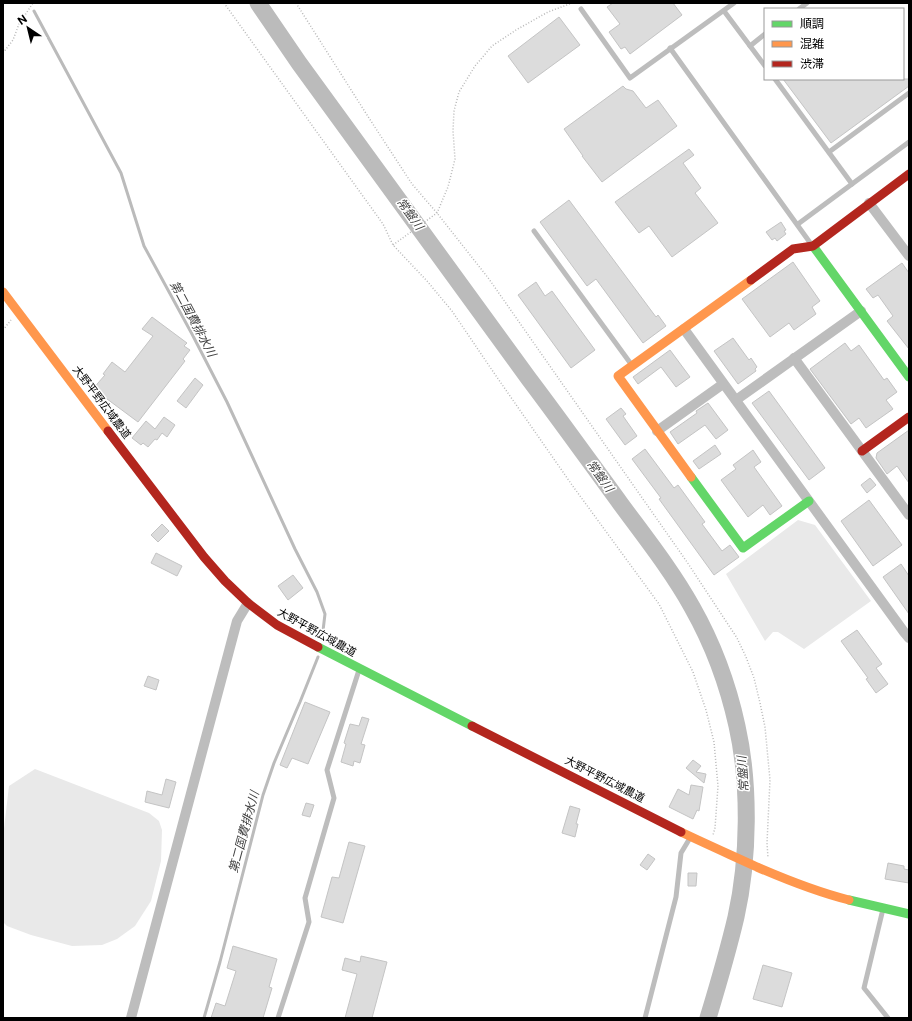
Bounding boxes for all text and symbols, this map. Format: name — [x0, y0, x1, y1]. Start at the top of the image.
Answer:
north arrow — [8, 8, 48, 48]
legend — [764, 8, 904, 80]
text: N — [15, 12, 29, 27]
text: 順調 — [800, 17, 824, 31]
text: 混雑 — [800, 37, 824, 51]
text: 渋滞 — [800, 57, 824, 71]
water label: 常盤川 — [394, 195, 427, 234]
water label: 第二国費排水川 — [167, 279, 220, 361]
street label: 大野平野広域農道 — [71, 363, 133, 441]
water label: 常盤川 — [584, 457, 617, 496]
street label: 大野平野広域農道 — [276, 605, 358, 659]
street label: 大野平野広域農道 — [563, 754, 647, 804]
water label: 常盤川 — [735, 754, 751, 792]
water label: 第二国費排水川 — [226, 788, 262, 874]

